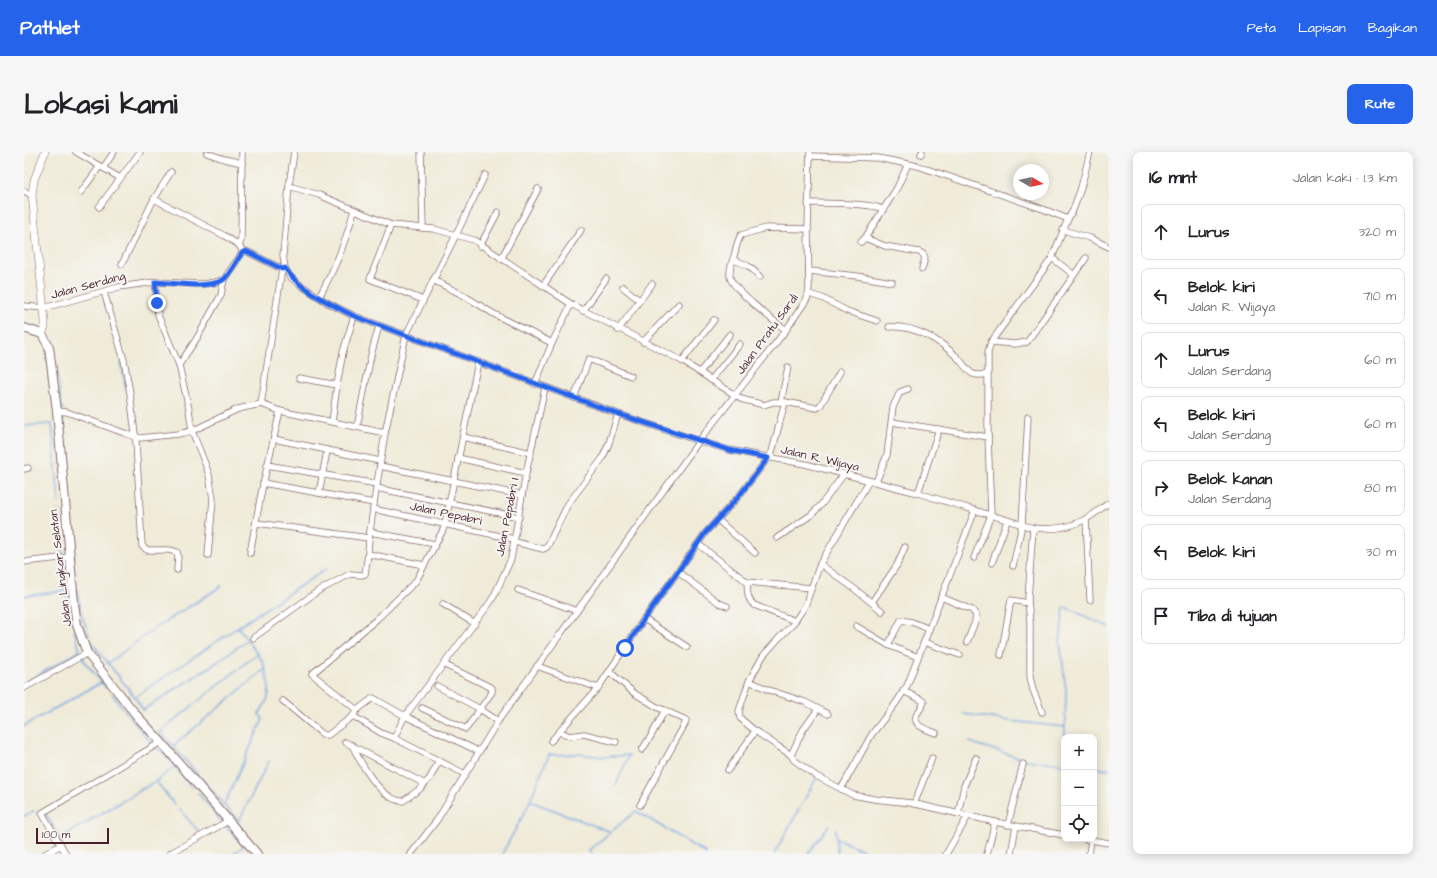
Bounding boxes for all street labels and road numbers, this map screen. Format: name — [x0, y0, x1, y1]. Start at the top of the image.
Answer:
street label: Jalan Serdang — [49, 267, 128, 305]
street label: Jalan Pratu Sardi — [732, 290, 803, 378]
street label: Jalan R. Wijaya — [779, 441, 861, 477]
street label: Jalan Pepabri I — [492, 476, 523, 558]
street label: Jalan Pepabri — [408, 498, 484, 529]
street label: Jalan Lingkar Selatan — [45, 508, 77, 627]

